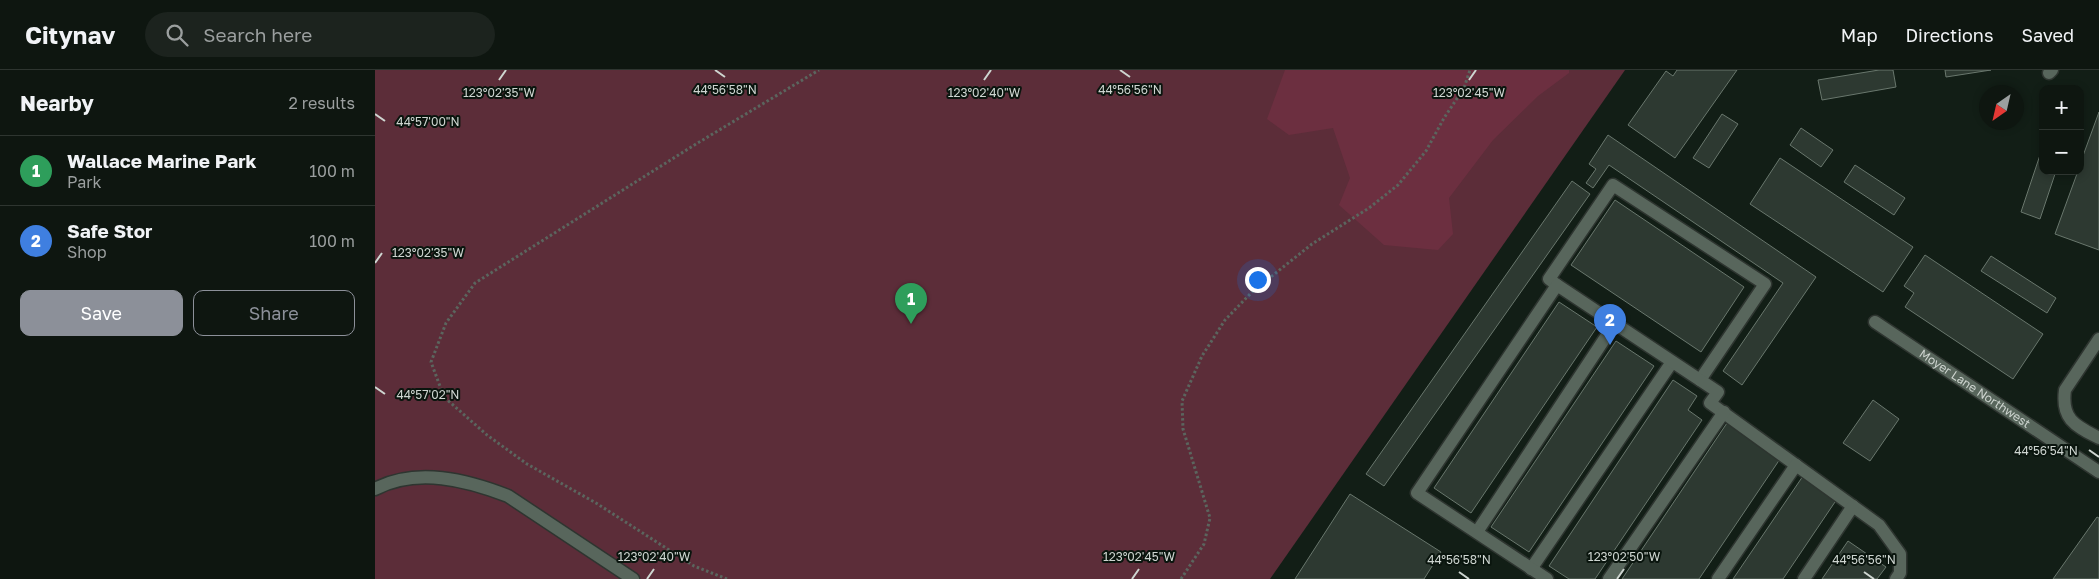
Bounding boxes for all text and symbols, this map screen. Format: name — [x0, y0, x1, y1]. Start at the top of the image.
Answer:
search box — [145, 12, 495, 57]
text: Citynav — [25, 20, 115, 49]
icon: search — [163, 21, 191, 49]
text: Search here — [203, 23, 312, 46]
text: Map — [1841, 24, 1877, 46]
text: Directions — [1905, 24, 1993, 46]
text: Saved — [2021, 24, 2074, 46]
text: 44°56'58"N — [693, 82, 757, 97]
text: 44°56'56"N — [1098, 82, 1162, 97]
text: 123°02'35"W — [463, 85, 535, 100]
text: 123°02'40"W — [948, 85, 1021, 100]
text: 123°02'45"W — [1433, 85, 1506, 100]
north arrow — [1979, 85, 2024, 130]
map controls — [2039, 85, 2084, 175]
button: + — [2039, 85, 2084, 130]
text: Nearby — [20, 90, 94, 116]
text: 2 results — [289, 93, 355, 113]
text: 44°57'00"N — [396, 114, 460, 129]
button: − — [2039, 130, 2084, 175]
text: Wallace Marine Park — [67, 149, 257, 172]
text: 1 — [32, 161, 40, 181]
text: 100 m — [309, 161, 355, 181]
text: Park — [67, 172, 102, 192]
text: Safe Stor — [67, 219, 153, 242]
text: 2 — [31, 231, 41, 251]
text: 100 m — [309, 231, 355, 251]
text: Shop — [67, 242, 107, 262]
text: 123°02'35"W — [392, 245, 464, 260]
your location — [1245, 267, 1271, 293]
pin: 1 — [895, 283, 927, 324]
button: Save — [20, 290, 183, 336]
button: Share — [193, 290, 355, 336]
pin: 2 — [1594, 304, 1626, 345]
street label: Moyer Lane Northwest — [1917, 346, 2034, 431]
text: 44°57'02"N — [397, 387, 459, 402]
text: 44°56'54"N — [2014, 443, 2078, 458]
text: 123°02'40"W — [618, 549, 691, 564]
text: 123°02'45"W — [1103, 549, 1176, 564]
text: 123°02'50"W — [1588, 549, 1661, 564]
text: 44°56'58"N — [1427, 552, 1491, 567]
text: 44°56'56"N — [1832, 552, 1896, 567]

